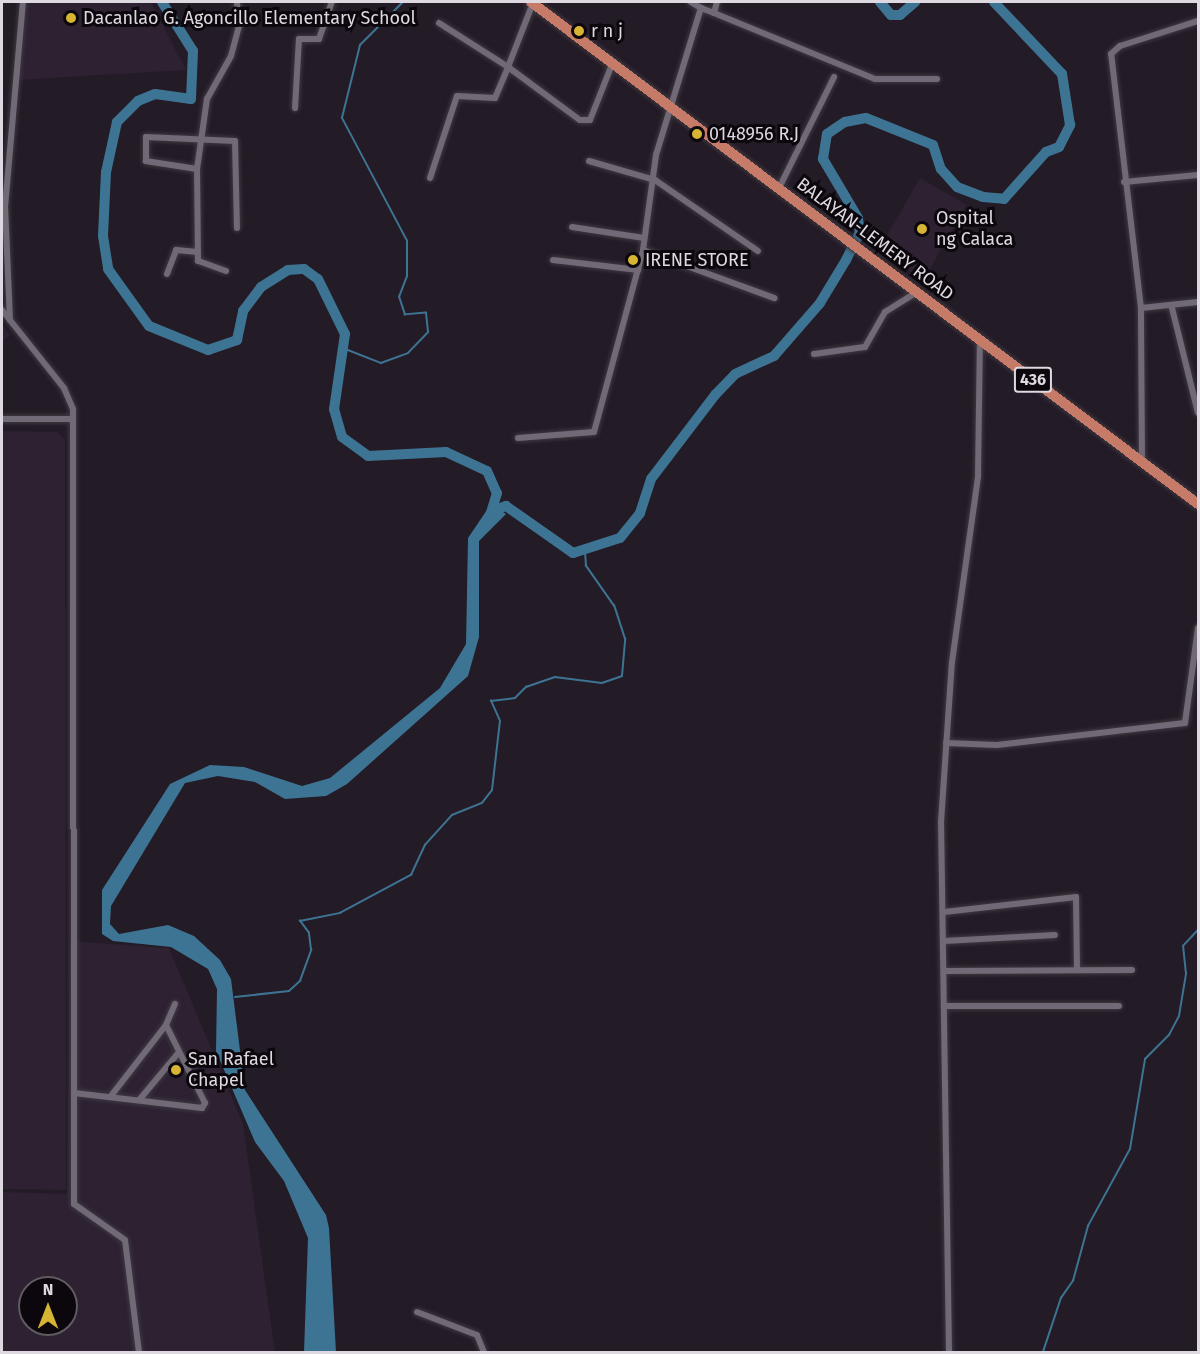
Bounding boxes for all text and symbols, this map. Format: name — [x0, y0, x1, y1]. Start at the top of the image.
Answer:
place label: Dacanlao G. Agoncillo Elementary School — [83, 7, 416, 29]
marker: Dacanlao G. Agoncillo Elementary School — [64, 11, 78, 25]
place label: r n j — [591, 20, 623, 42]
marker: r n j — [572, 24, 586, 38]
place label: 0148956 R.J — [709, 123, 799, 145]
marker: 0148956 R.J — [690, 127, 704, 141]
street label: BALAYAN-LEMERY ROAD — [792, 173, 958, 305]
place label: Ospital ng Calaca — [936, 208, 1013, 250]
marker: Ospital ng Calaca — [913, 220, 931, 238]
place label: IRENE STORE — [645, 249, 749, 271]
marker: IRENE STORE — [626, 253, 640, 267]
road number: 436 — [1014, 367, 1052, 393]
place label: San Rafael Chapel — [188, 1049, 274, 1092]
marker: San Rafael Chapel — [169, 1063, 183, 1077]
north arrow — [18, 1276, 78, 1336]
text: N — [43, 1280, 53, 1299]

